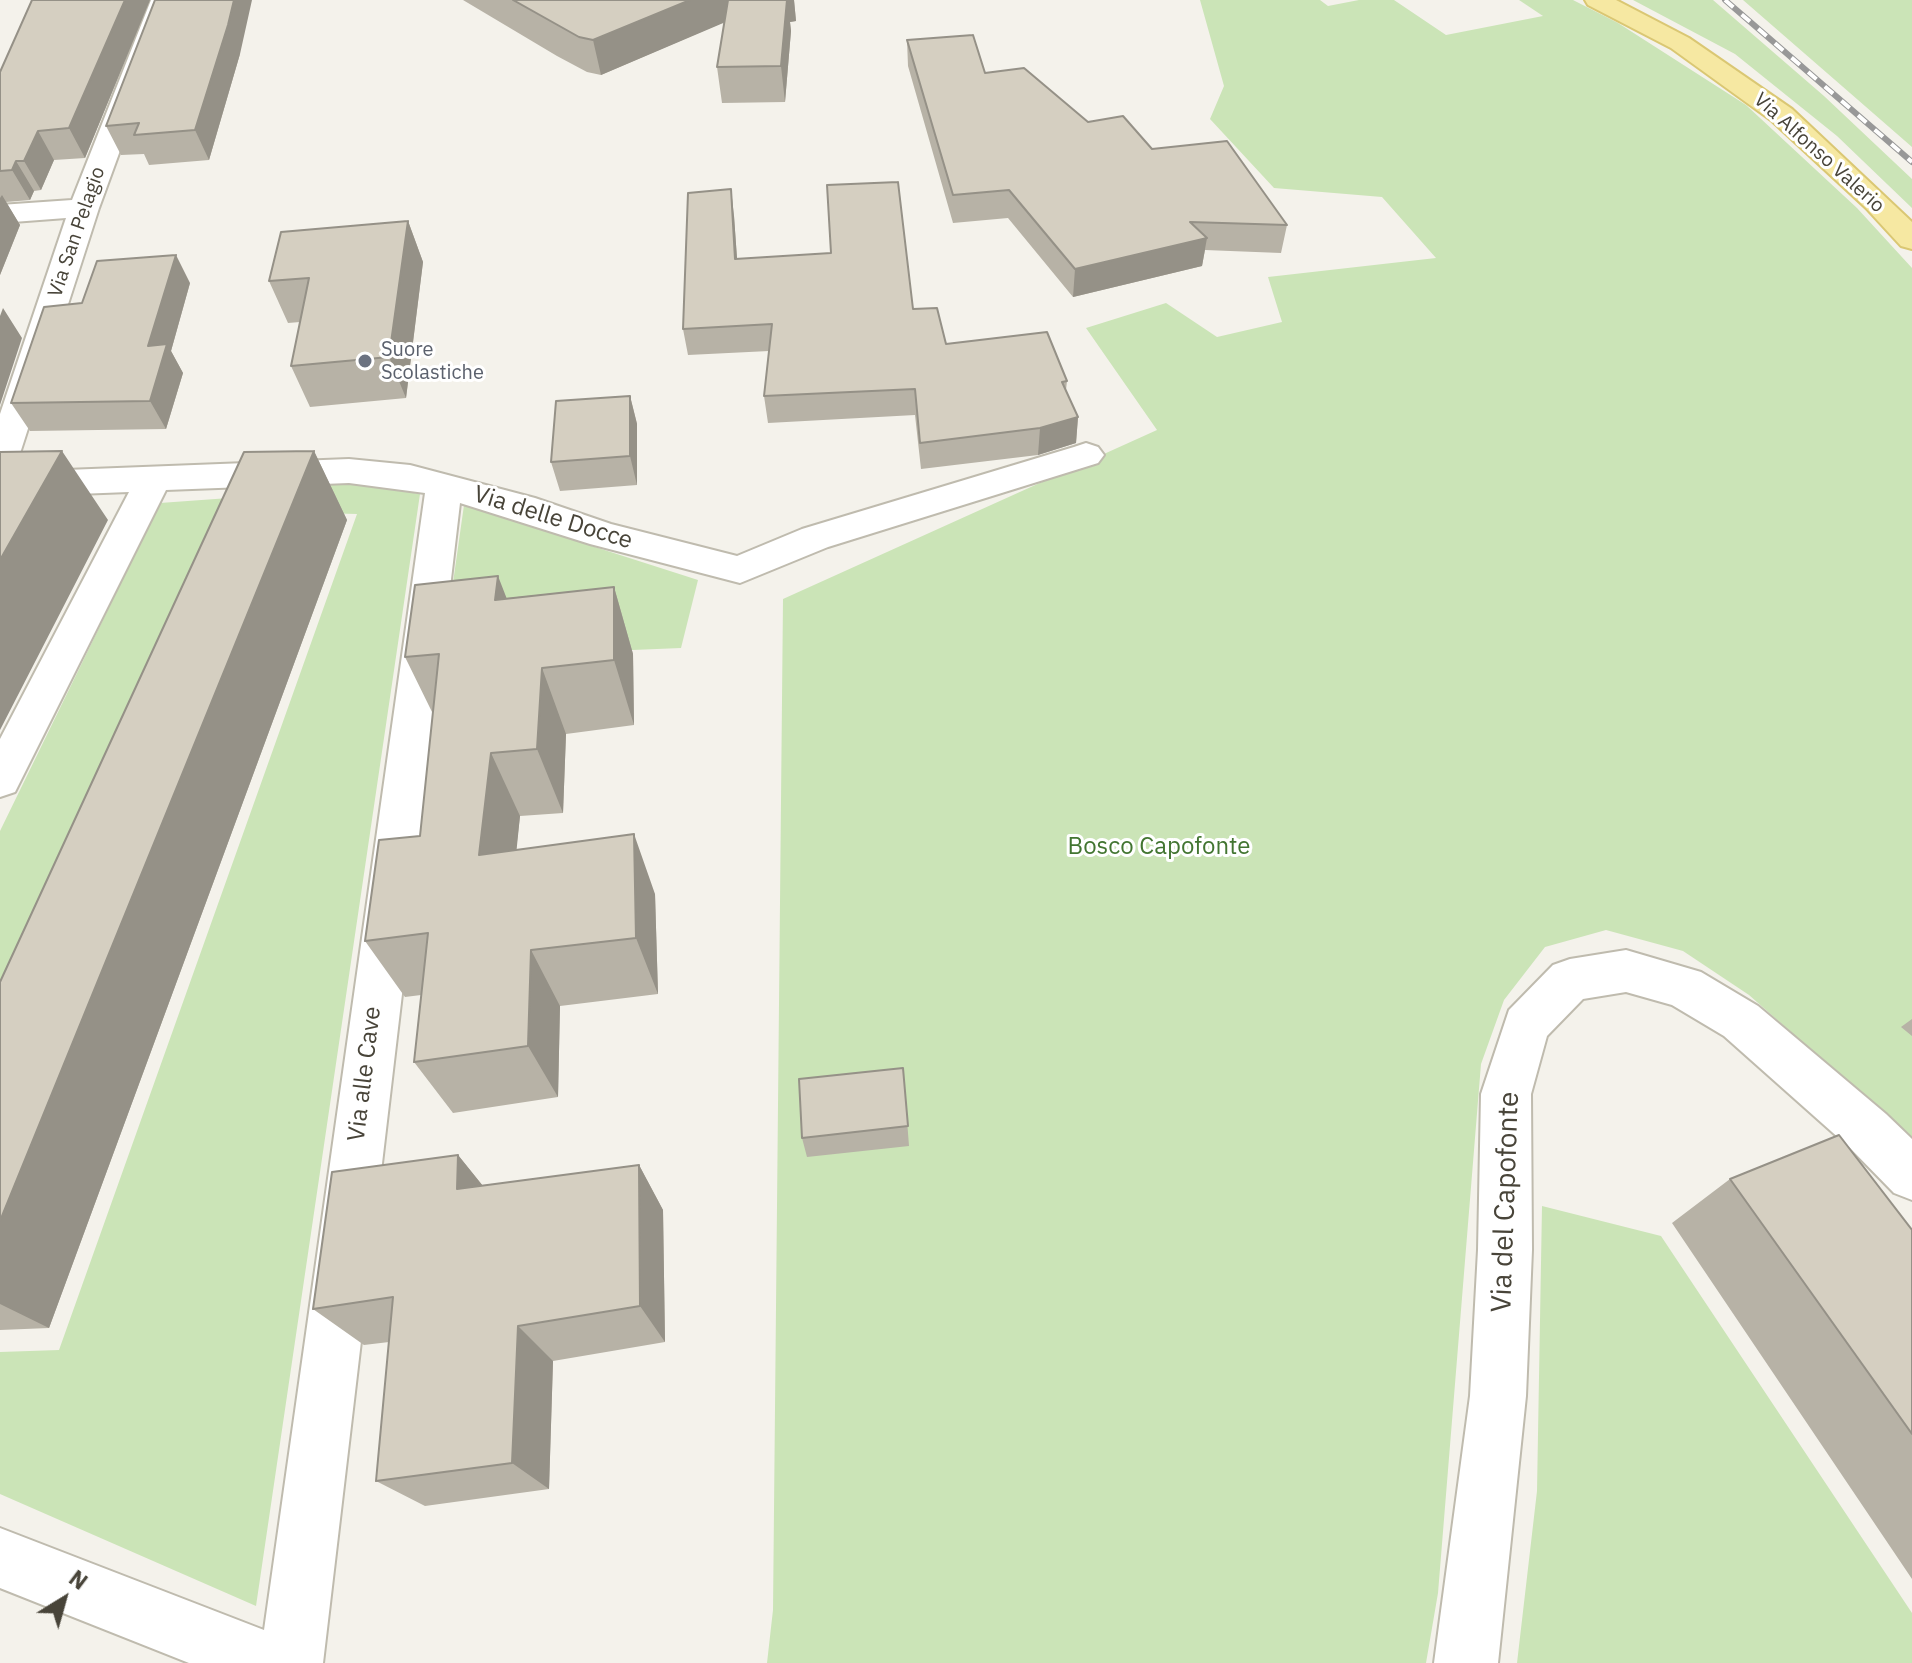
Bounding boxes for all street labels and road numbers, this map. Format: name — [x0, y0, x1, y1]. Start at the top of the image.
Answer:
street label: Via Alfonso Valerio — [1749, 88, 1889, 218]
street label: Via San Pelagio — [43, 164, 111, 300]
street label: Via delle Docce — [470, 480, 636, 556]
street label: Via alle Cave — [342, 1005, 388, 1143]
street label: Via del Capofonte — [1485, 1091, 1527, 1313]

